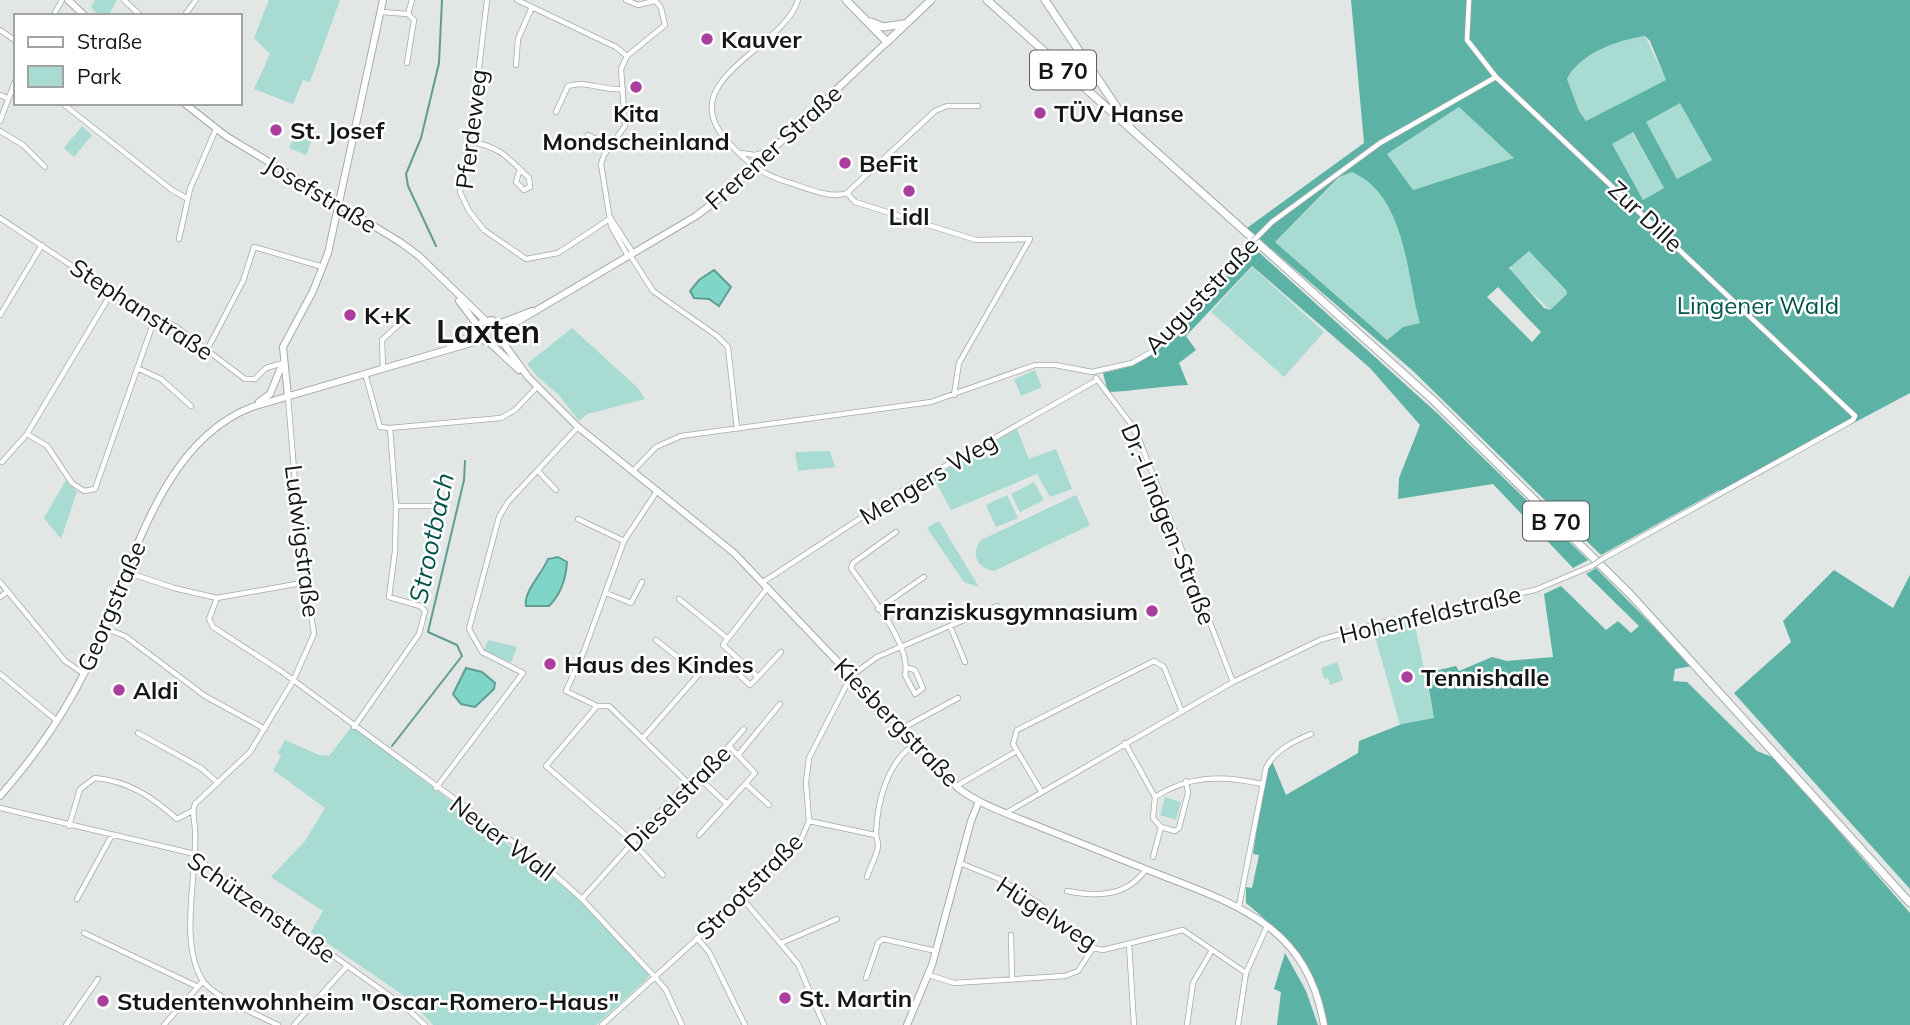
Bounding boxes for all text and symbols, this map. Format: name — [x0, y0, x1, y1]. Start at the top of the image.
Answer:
legend — [14, 14, 242, 105]
place label: Kauver — [721, 24, 802, 54]
text: Straße — [77, 28, 142, 54]
marker: Kauver — [699, 31, 715, 47]
road number: B 70 — [1030, 50, 1096, 90]
text: Park — [77, 63, 121, 89]
street label: Pferdeweg — [449, 67, 493, 191]
street label: Frerener Straße — [699, 78, 847, 216]
marker: Kita Mondscheinland — [628, 79, 644, 95]
place label: Kita Mondscheinland — [542, 98, 730, 156]
place label: TÜV Hanse — [1054, 98, 1184, 128]
marker: TÜV Hanse — [1032, 105, 1048, 121]
place label: St. Josef — [290, 115, 385, 145]
marker: St. Josef — [268, 122, 284, 138]
place label: BeFit — [859, 148, 918, 178]
street label: Josefstraße — [259, 149, 383, 239]
marker: BeFit — [837, 155, 853, 171]
street label: Zur Dille — [1602, 174, 1690, 258]
marker: Lidl — [901, 183, 917, 199]
place label: Lidl — [889, 201, 929, 231]
street label: Auguststraße — [1138, 230, 1264, 360]
street label: Stephanstraße — [65, 252, 219, 366]
park label: Lingener Wald — [1677, 290, 1839, 320]
place label: K+K — [364, 300, 411, 330]
marker: K+K — [342, 307, 358, 323]
district label: Laxten — [436, 311, 540, 351]
street label: Dr.-Lindgen-Straße — [1115, 419, 1223, 629]
street label: Mengers Weg — [854, 425, 1002, 531]
street label: Ludwigstraße — [279, 463, 327, 619]
water label: Strootbach — [401, 470, 461, 606]
road number: B 70 — [1523, 502, 1589, 540]
street label: Georgstraße — [70, 536, 152, 676]
street label: Hohenfeldstraße — [1336, 579, 1524, 649]
place label: Franziskusgymnasium — [882, 596, 1138, 626]
marker: Franziskusgymnasium — [1144, 603, 1160, 619]
place label: Haus des Kindes — [564, 649, 754, 679]
street label: Kiesbergstraße — [828, 651, 966, 793]
marker: Haus des Kindes — [542, 656, 558, 672]
place label: Tennishalle — [1421, 662, 1549, 692]
marker: Tennishalle — [1399, 669, 1415, 685]
place label: Aldi — [133, 675, 178, 705]
marker: Aldi — [111, 682, 127, 698]
street label: Dieselstraße — [617, 738, 737, 858]
street label: Neuer Wall — [444, 789, 562, 887]
street label: Strootstraße — [689, 826, 809, 946]
street label: Schützenstraße — [182, 845, 342, 969]
street label: Hügelweg — [991, 869, 1103, 957]
place label: St. Martin — [799, 983, 912, 1013]
place label: Studentenwohnheim "Oscar-Romero-Haus" — [117, 986, 619, 1016]
marker: St. Martin — [777, 990, 793, 1006]
marker: Studentenwohnheim "Oscar-Romero-Haus" — [95, 993, 111, 1009]

